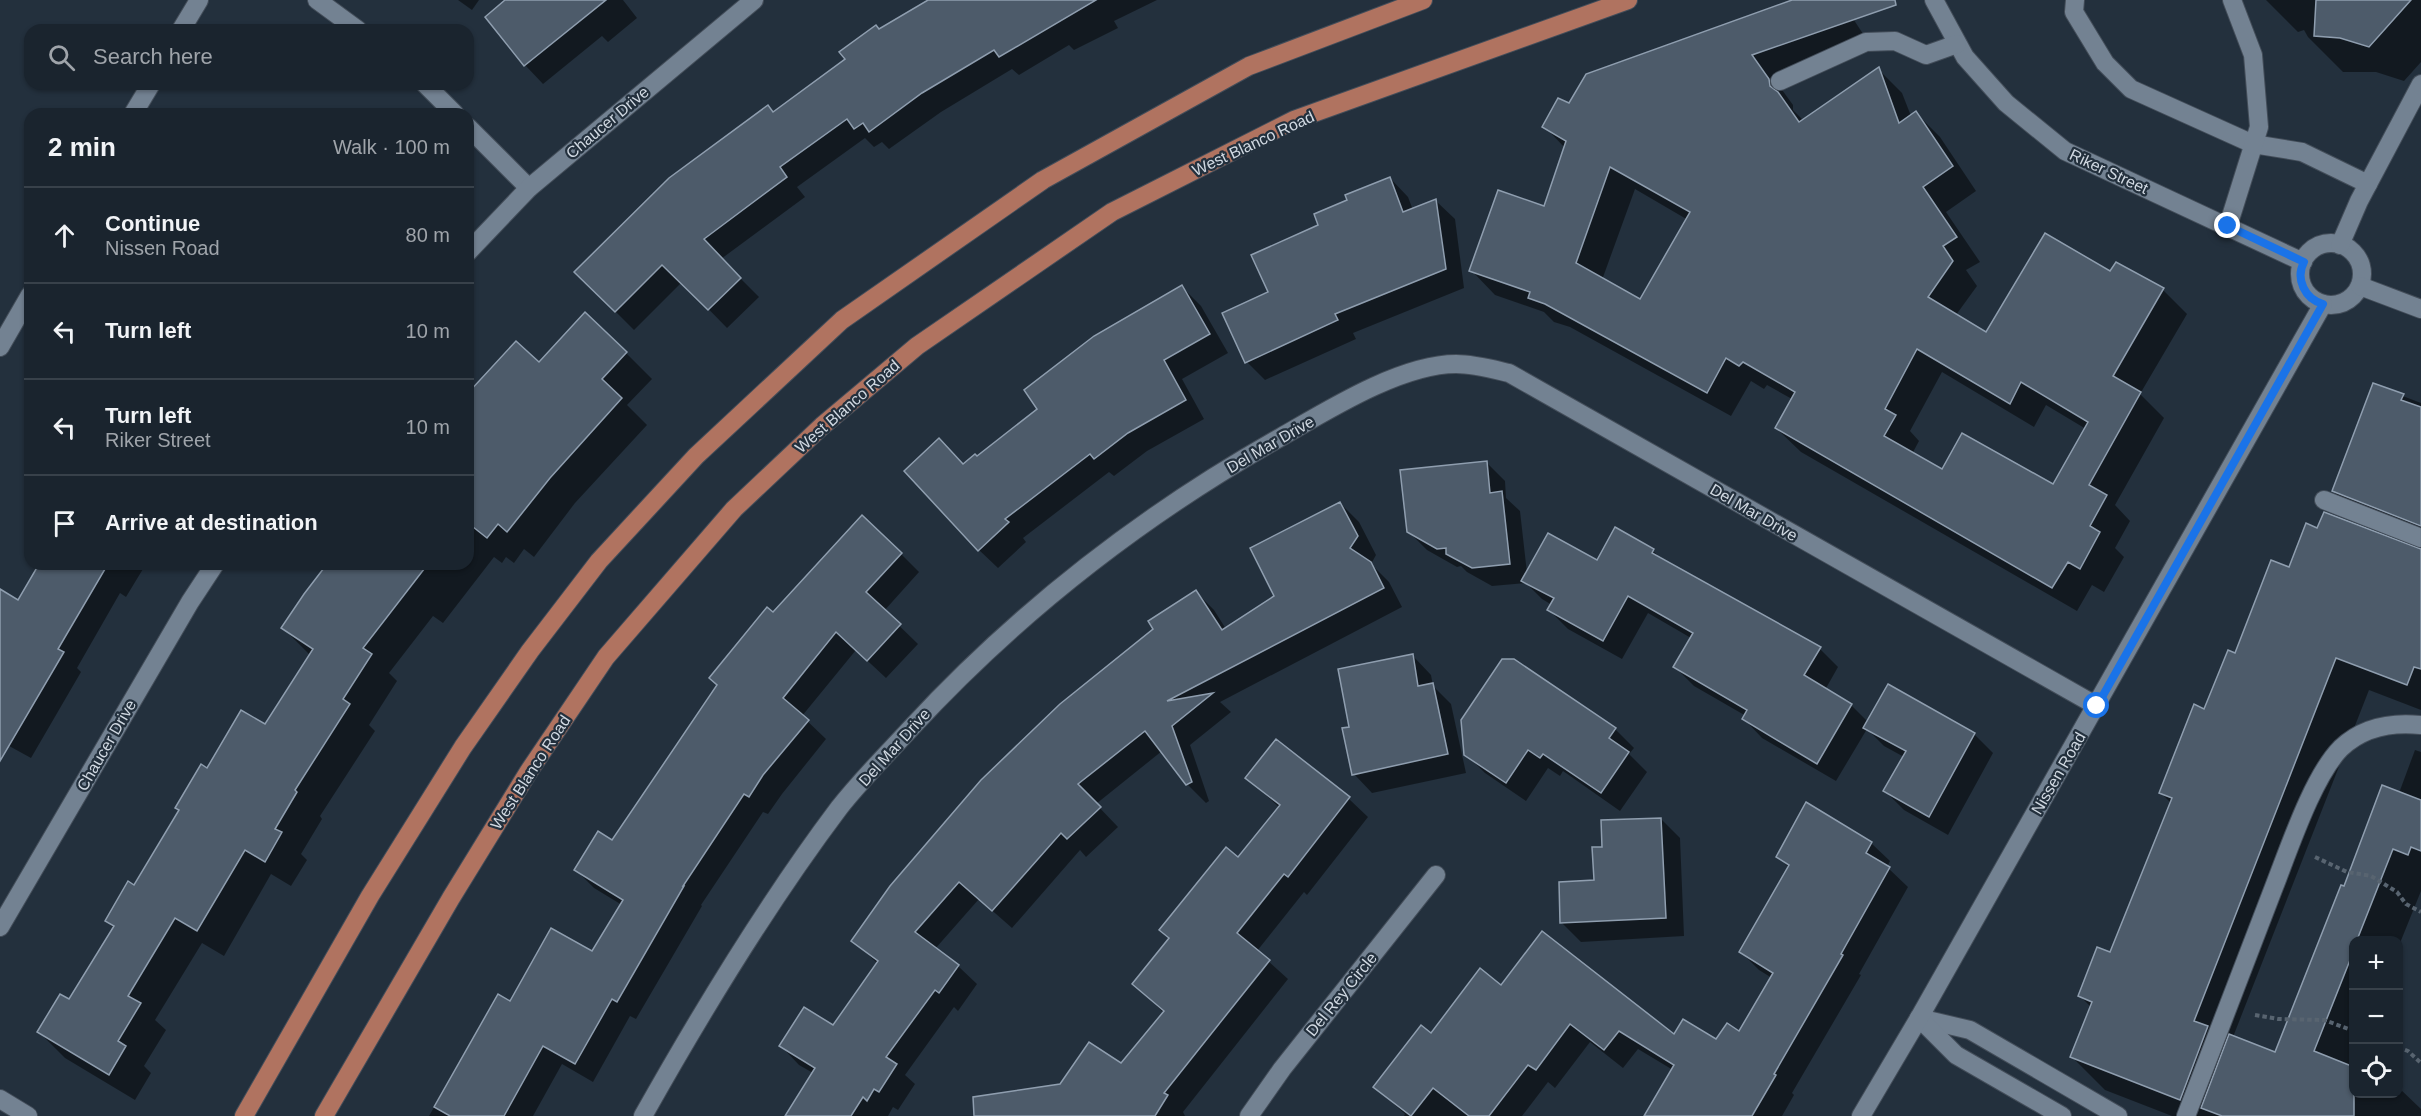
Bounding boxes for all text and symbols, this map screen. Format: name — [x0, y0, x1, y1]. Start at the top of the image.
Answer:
search box — [24, 24, 474, 90]
icon: search — [45, 41, 78, 74]
text: Search here — [93, 44, 213, 69]
street label: Chaucer Drive — [563, 83, 652, 162]
street label: West Blanco Road — [1190, 108, 1317, 179]
text: 2 min — [48, 132, 116, 162]
text: Walk · 100 m — [333, 136, 450, 158]
street label: Riker Street — [2067, 146, 2151, 197]
text: Continue — [105, 211, 200, 236]
route end — [2214, 212, 2240, 238]
icon: ahead — [48, 219, 81, 252]
text: 80 m — [406, 224, 450, 246]
text: Nissen Road — [105, 237, 220, 259]
icon: left — [48, 315, 81, 348]
text: Turn left — [105, 318, 191, 343]
text: 10 m — [406, 320, 450, 342]
street label: West Blanco Road — [792, 357, 903, 456]
text: Turn left — [105, 403, 191, 428]
icon: left — [48, 411, 81, 444]
street label: Del Mar Drive — [1224, 413, 1317, 476]
text: 10 m — [406, 416, 450, 438]
text: Riker Street — [105, 429, 211, 451]
street label: Del Mar Drive — [1707, 481, 1800, 544]
icon: arrive — [48, 507, 81, 540]
text: Arrive at destination — [105, 510, 318, 535]
route start — [2083, 692, 2109, 718]
street label: Chaucer Drive — [74, 697, 139, 794]
street label: Del Mar Drive — [855, 705, 933, 789]
street label: West Blanco Road — [487, 712, 574, 832]
street label: Nissen Road — [2028, 729, 2089, 817]
map controls — [2349, 936, 2403, 1098]
button: + — [2349, 936, 2403, 990]
street label: Del Rey Circle — [1303, 949, 1380, 1039]
button: − — [2349, 990, 2403, 1044]
button: locate — [2349, 1044, 2403, 1098]

